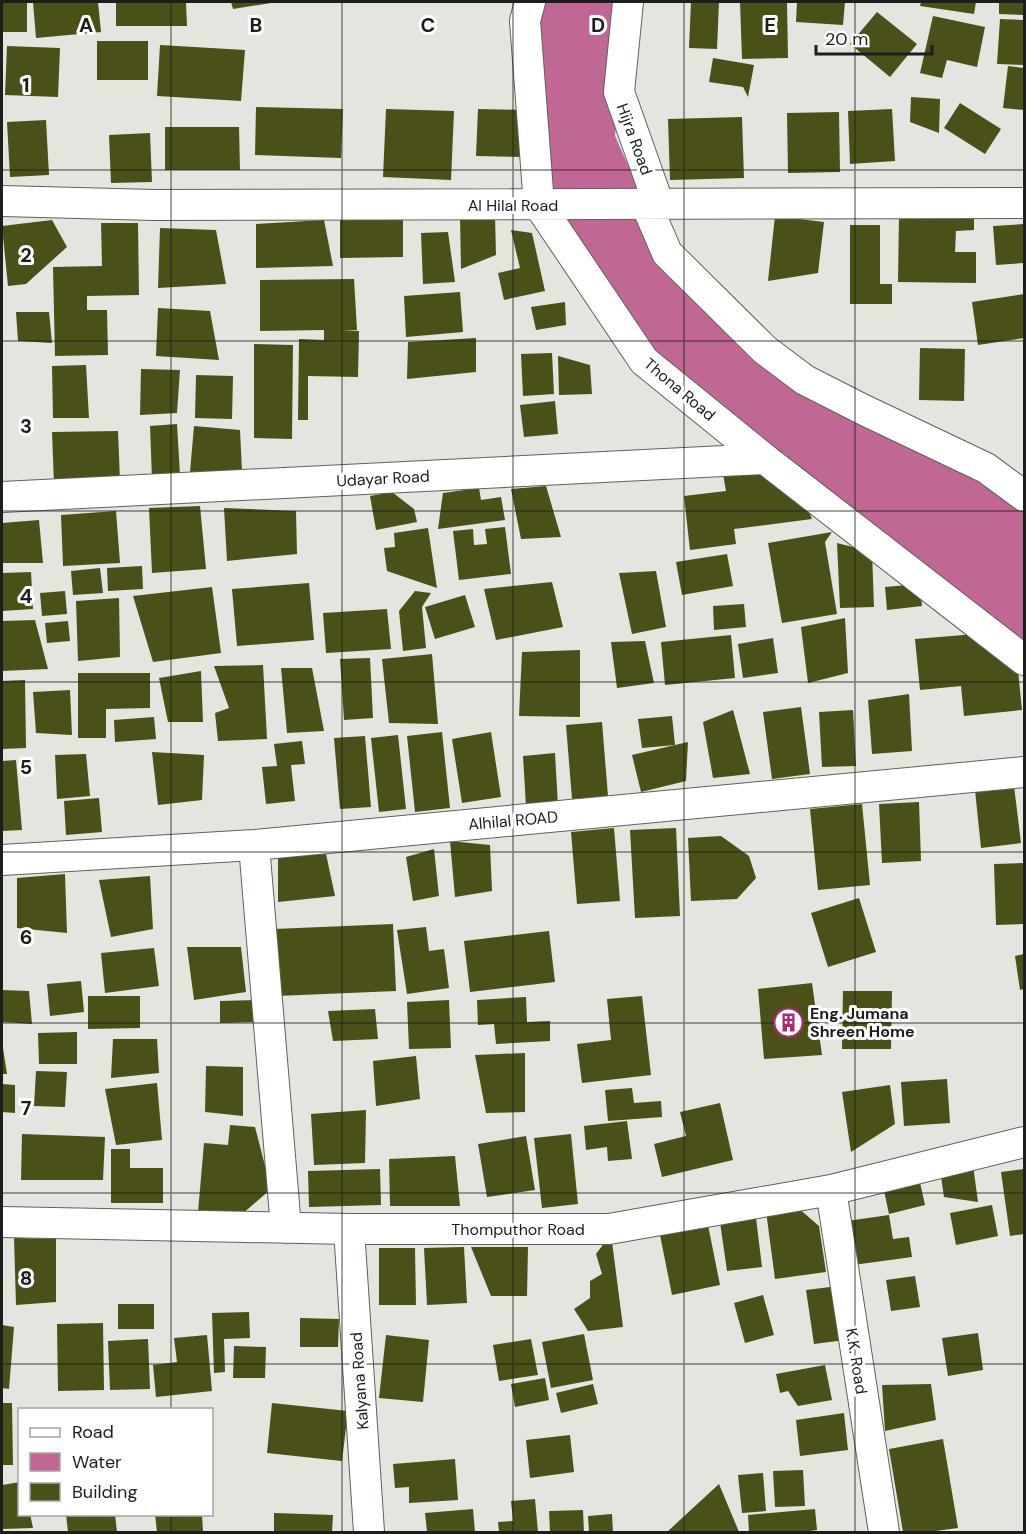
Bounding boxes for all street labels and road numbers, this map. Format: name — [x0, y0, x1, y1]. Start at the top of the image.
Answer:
street label: Hijra Road — [612, 100, 657, 178]
street label: Al Hilal Road — [468, 195, 558, 216]
street label: Thona Road — [640, 353, 720, 425]
street label: Udayar Road — [336, 466, 430, 491]
street label: Alhilal ROAD — [467, 806, 559, 835]
street label: Thomputhor Road — [451, 1219, 585, 1240]
street label: K.K. Road — [841, 1327, 872, 1396]
street label: Kalyana Road — [346, 1331, 373, 1430]

